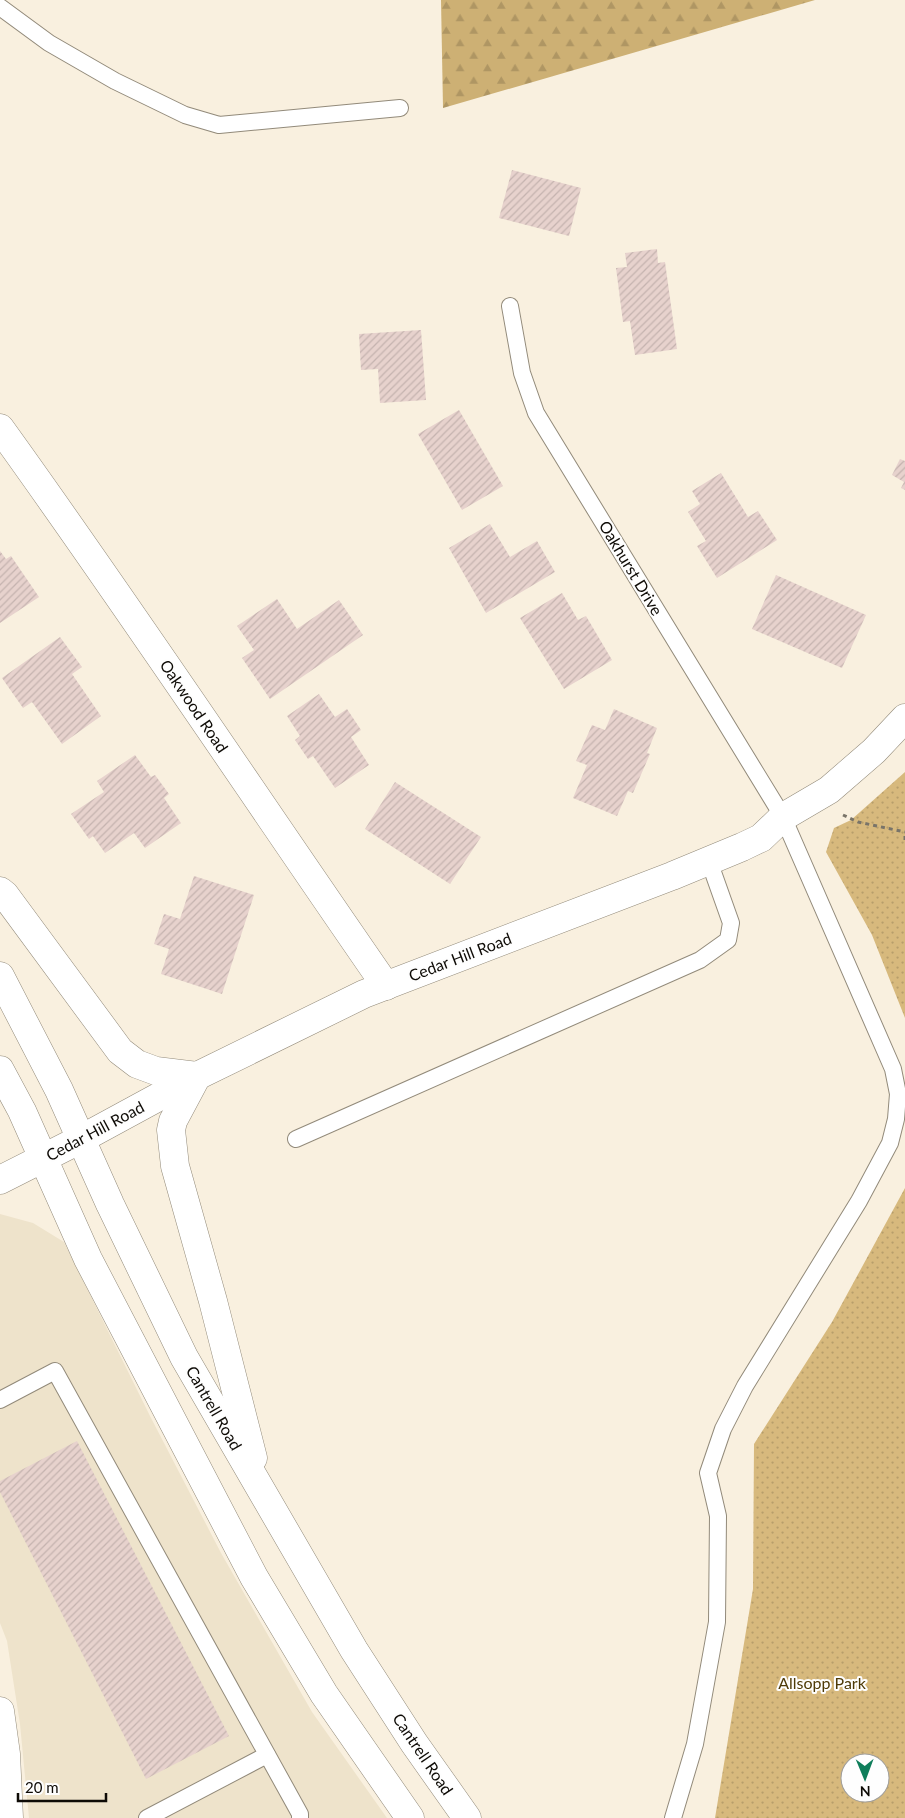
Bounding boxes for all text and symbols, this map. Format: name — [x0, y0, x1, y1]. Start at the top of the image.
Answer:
street label: Oakhurst Drive — [596, 517, 667, 619]
street label: Oakwood Road — [156, 656, 232, 756]
street label: Cedar Hill Road — [406, 928, 514, 985]
street label: Cedar Hill Road — [42, 1097, 147, 1164]
street label: Cantrell Road — [183, 1362, 246, 1453]
park label: Allsopp Park — [778, 1673, 867, 1692]
street label: Cantrell Road — [389, 1709, 458, 1798]
north arrow — [840, 1753, 890, 1803]
scale bar — [18, 1770, 105, 1802]
text: 20 m — [25, 1778, 59, 1796]
text: N — [860, 1783, 871, 1800]

